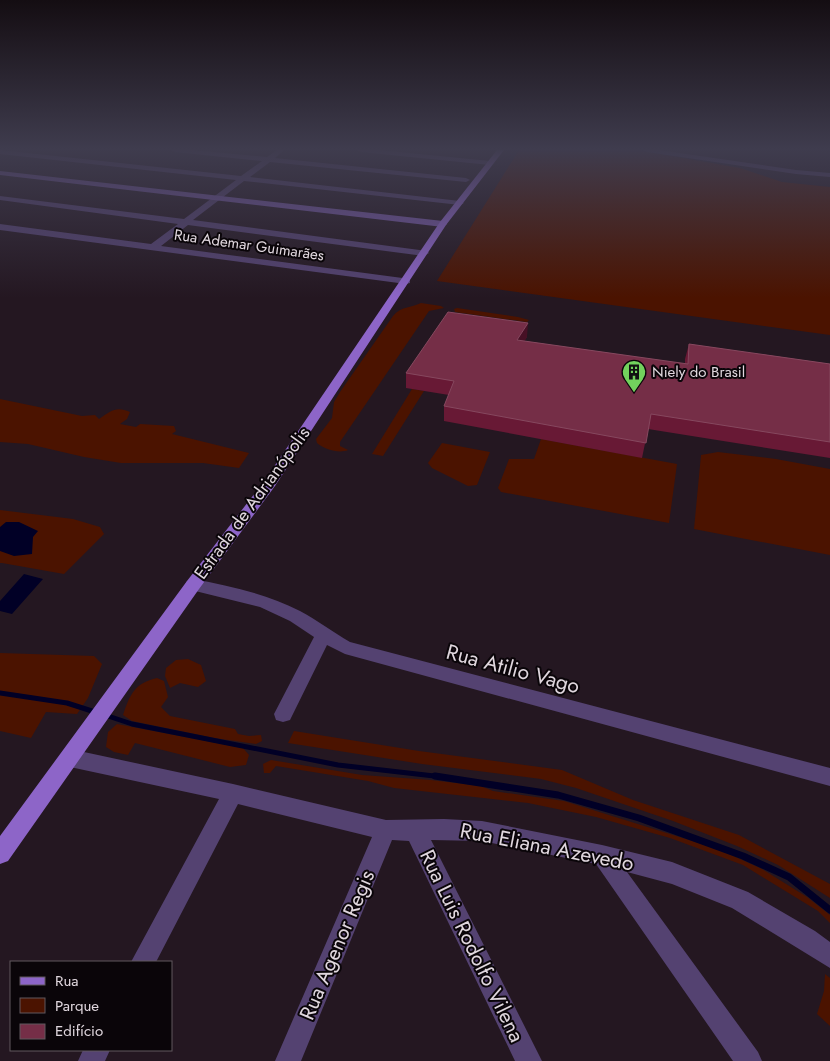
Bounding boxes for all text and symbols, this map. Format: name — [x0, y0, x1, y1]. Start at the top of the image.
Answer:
street label: Rua Ademar Guimarães — [173, 224, 325, 266]
building icon: Niely do Brasil — [621, 359, 647, 393]
place label: Niely do Brasil — [652, 361, 745, 383]
street label: Estrada de Adrianópolis — [188, 421, 316, 585]
street label: Rua Atilio Vago — [443, 637, 583, 701]
street label: Rua Eliana Azevedo — [458, 815, 636, 879]
street label: Rua Luis Rodolfo Vilena — [412, 845, 532, 1047]
street label: Rua Agenor Regis — [292, 865, 382, 1025]
legend — [10, 961, 172, 1051]
text: Rua — [55, 970, 79, 992]
text: Parque — [55, 995, 99, 1017]
text: Edifício — [55, 1020, 103, 1042]

